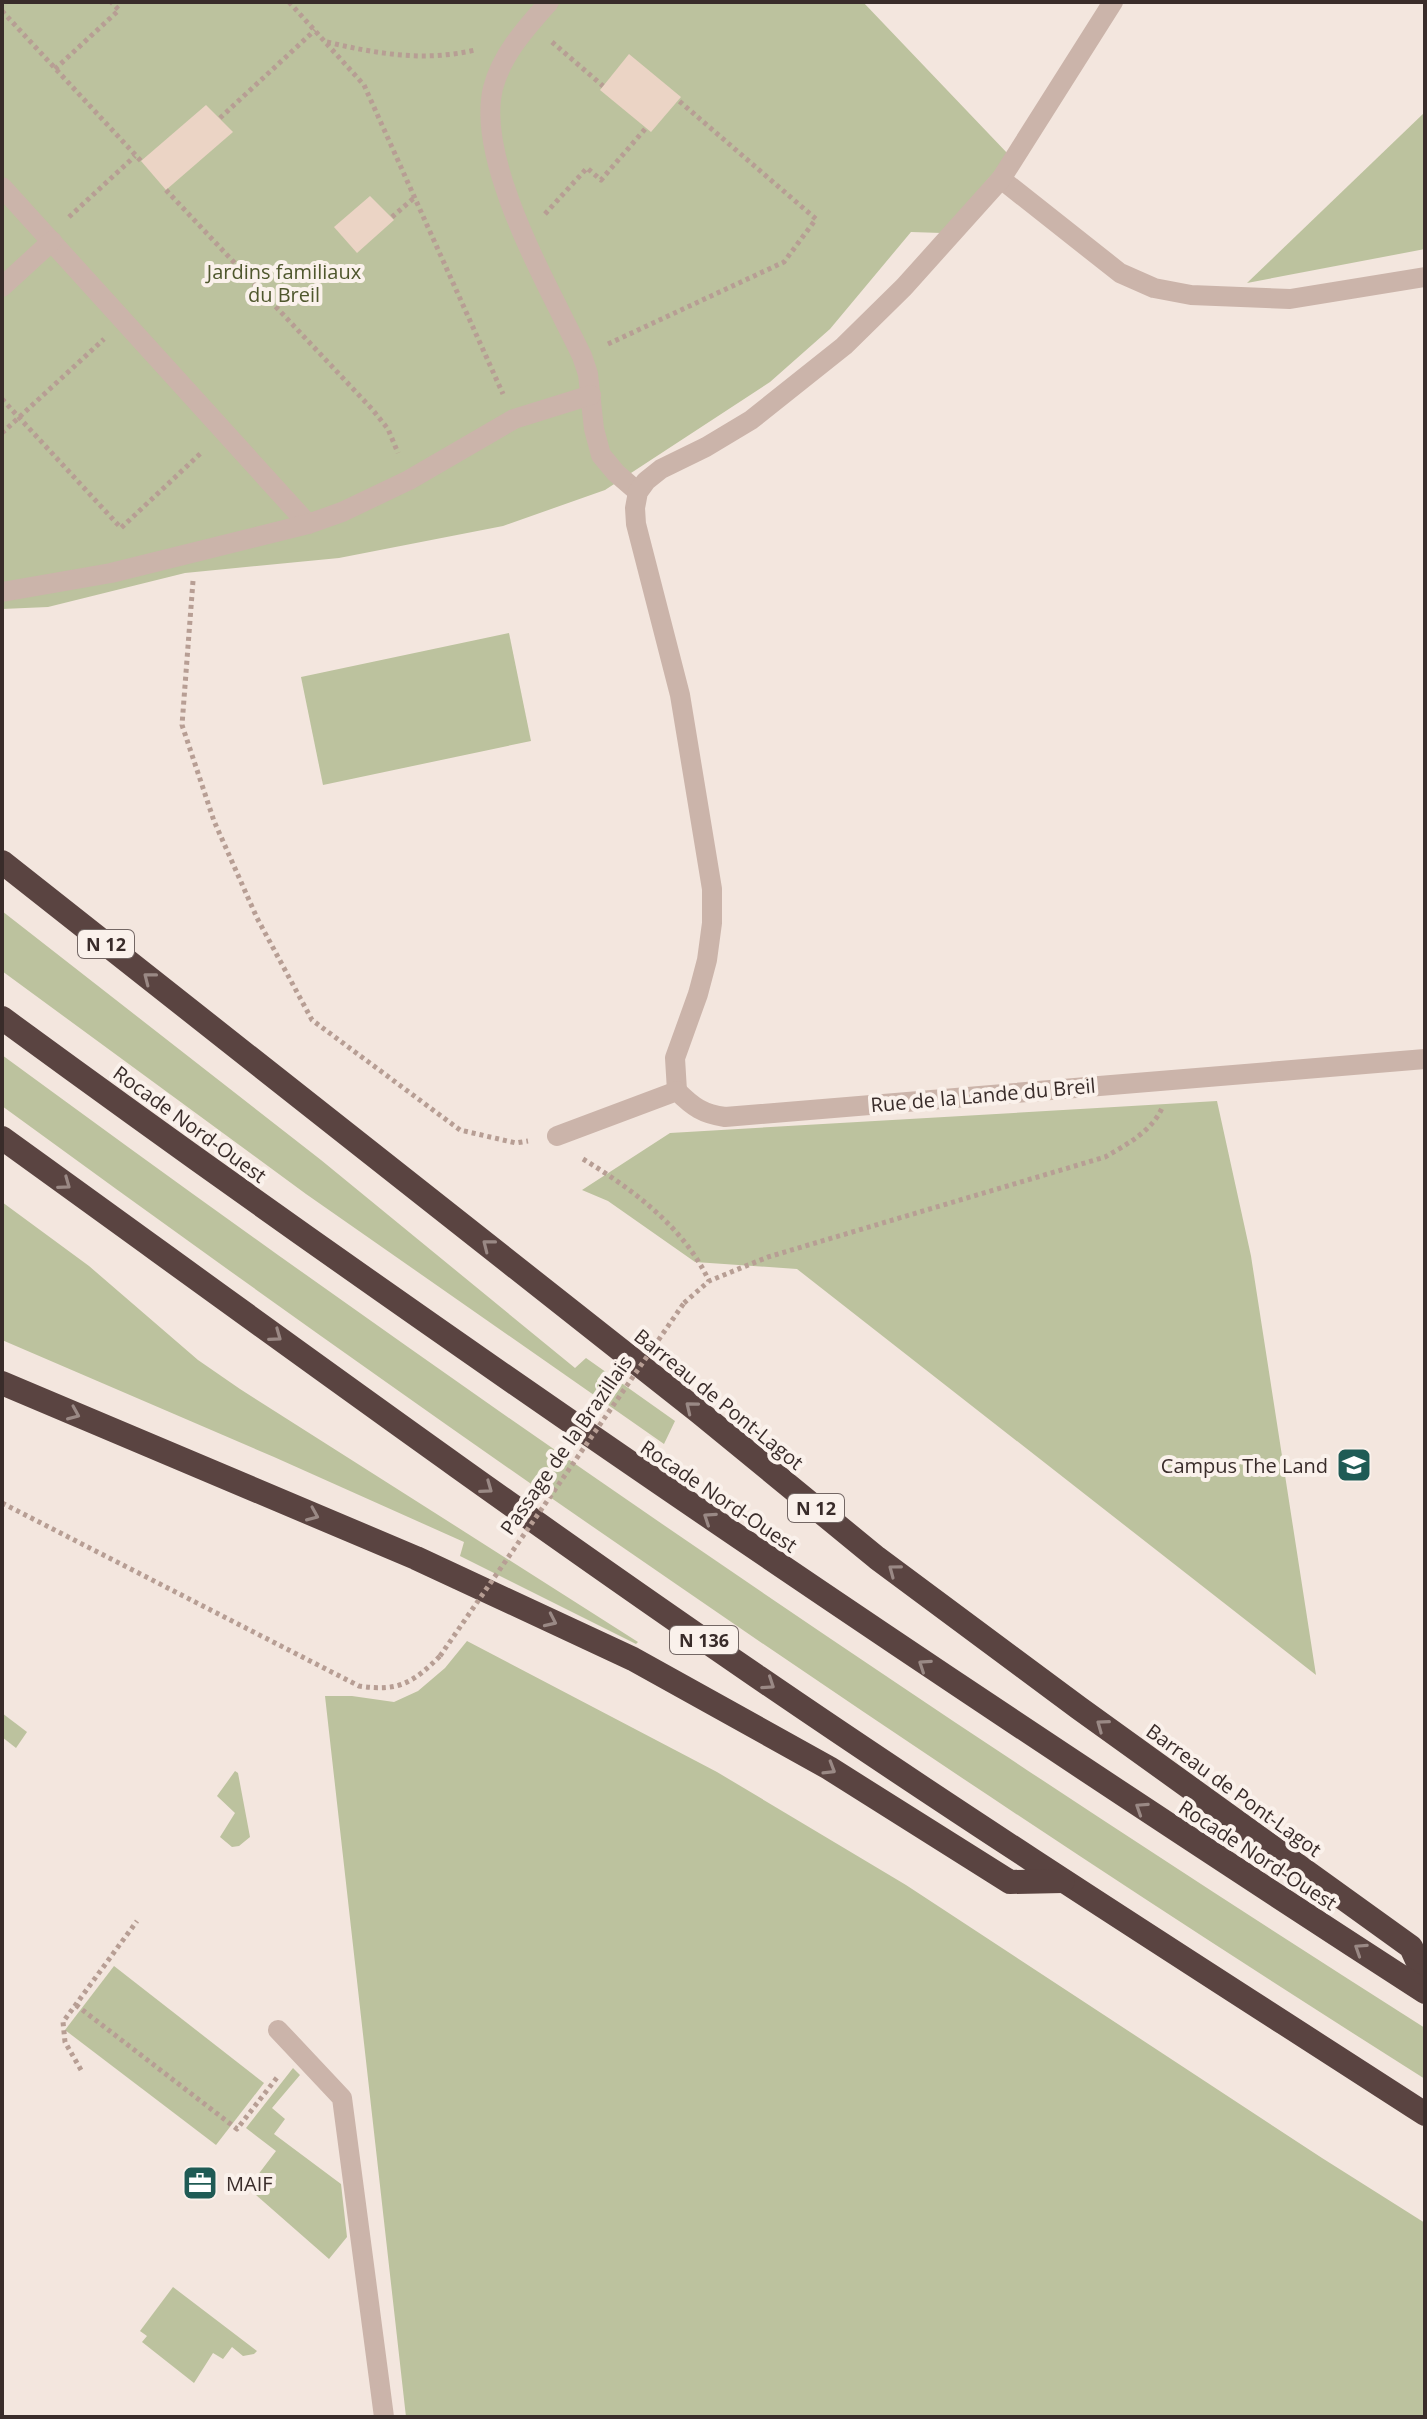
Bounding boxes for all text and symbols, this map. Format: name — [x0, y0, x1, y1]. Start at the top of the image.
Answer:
park label: Jardins familiaux du Breil — [205, 258, 362, 308]
road number: N 12 — [78, 930, 134, 958]
one-way arrow — [143, 973, 158, 987]
street label: Rocade Nord-Ouest — [108, 1059, 272, 1189]
street label: Rue de la Lande du Breil — [869, 1072, 1097, 1118]
one-way arrow — [57, 1174, 71, 1188]
one-way arrow — [483, 1240, 497, 1255]
street label: Barreau de Pont-Lagot — [629, 1322, 809, 1476]
one-way arrow — [267, 1326, 282, 1341]
street label: Passage de la Brazillais — [494, 1350, 638, 1540]
one-way arrow — [685, 1402, 700, 1416]
one-way arrow — [66, 1404, 80, 1420]
street label: Rocade Nord-Ouest — [635, 1434, 803, 1558]
school or university icon: Campus The Land — [1335, 1446, 1373, 1484]
place label: Campus The Land — [1161, 1452, 1328, 1479]
one-way arrow — [478, 1478, 492, 1493]
road number: N 12 — [788, 1494, 844, 1522]
one-way arrow — [305, 1505, 319, 1521]
one-way arrow — [704, 1513, 718, 1528]
one-way arrow — [888, 1565, 903, 1579]
one-way arrow — [542, 1611, 557, 1627]
road number: N 136 — [670, 1626, 738, 1654]
one-way arrow — [919, 1659, 933, 1674]
one-way arrow — [761, 1674, 775, 1689]
street label: Barreau de Pont-Lagot — [1141, 1717, 1327, 1863]
one-way arrow — [1097, 1720, 1111, 1735]
one-way arrow — [821, 1759, 836, 1775]
street label: Rocade Nord-Ouest — [1174, 1794, 1342, 1916]
one-way arrow — [1135, 1803, 1150, 1818]
one-way arrow — [1354, 1944, 1368, 1959]
office icon: MAIF — [181, 2164, 219, 2202]
place label: MAIF — [226, 2170, 273, 2197]

